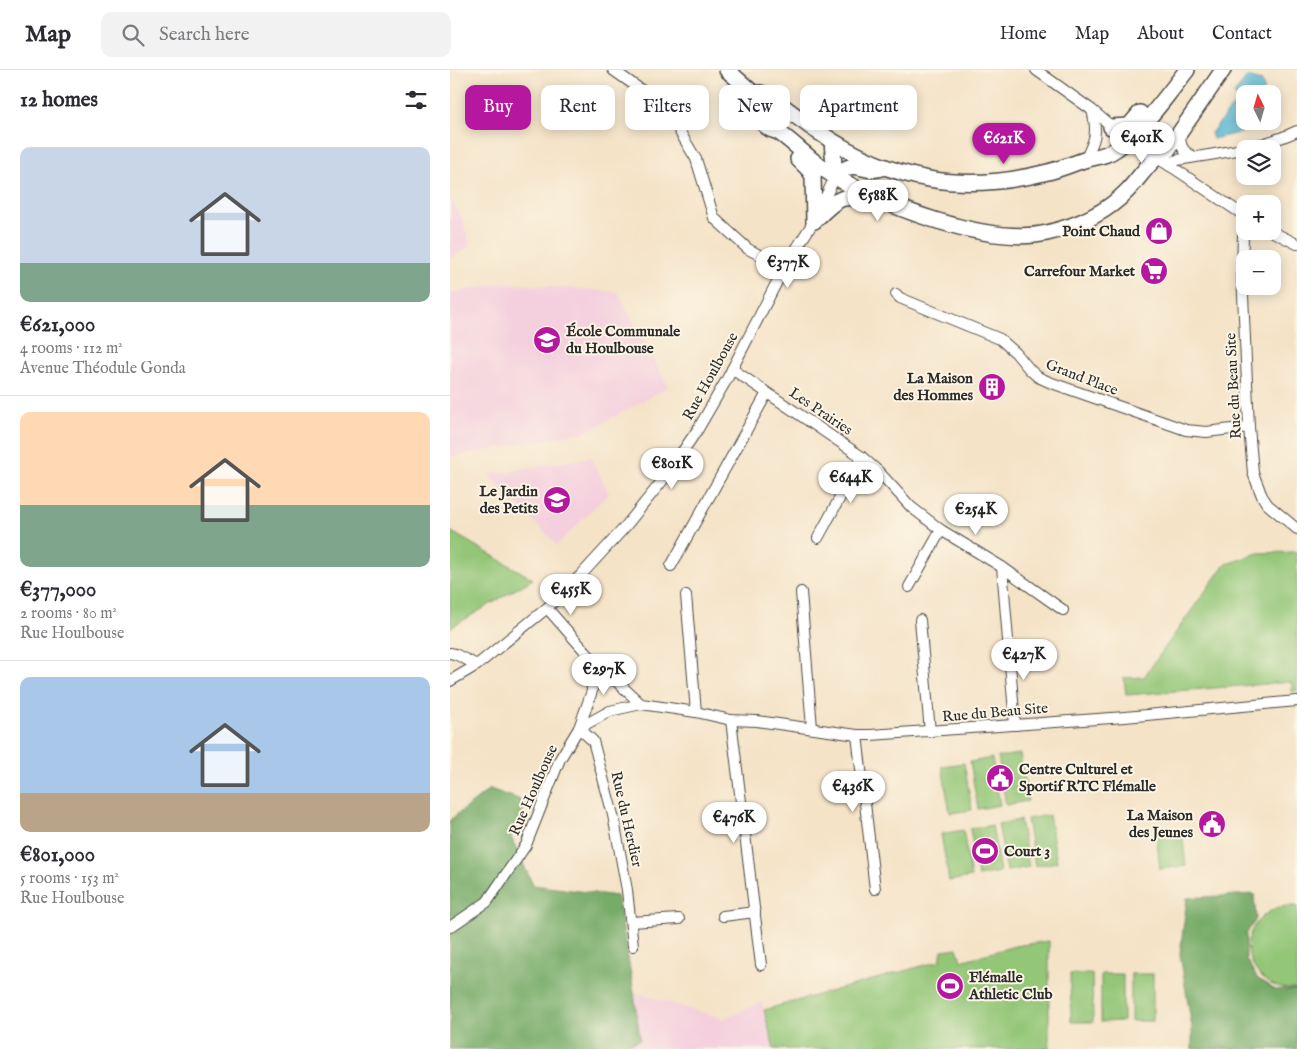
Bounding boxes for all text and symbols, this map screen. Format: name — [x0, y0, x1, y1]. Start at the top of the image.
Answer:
search box — [101, 12, 451, 57]
text: Map — [25, 19, 71, 50]
icon: search — [119, 21, 147, 49]
text: Search here — [159, 23, 250, 47]
text: Home — [1000, 23, 1047, 46]
text: Map — [1075, 23, 1109, 46]
text: About — [1137, 23, 1184, 46]
text: Contact — [1212, 23, 1272, 46]
chip: Buy — [465, 85, 531, 130]
chip: Rent — [541, 85, 615, 130]
chip: Filters — [625, 85, 709, 130]
chip: New — [719, 85, 790, 130]
chip: Apartment — [800, 85, 917, 130]
north arrow — [1236, 85, 1281, 130]
map controls — [1236, 85, 1281, 295]
icon: filters — [402, 86, 430, 114]
text: 12 homes — [20, 87, 98, 114]
pin: €621K — [969, 122, 1039, 165]
pin: €401K — [1107, 122, 1177, 164]
text: €401K — [1121, 128, 1163, 148]
text: €621K — [983, 129, 1025, 149]
button: layers — [1236, 140, 1281, 185]
icon: home — [180, 179, 270, 269]
pin: €588K — [843, 180, 913, 222]
text: €588K — [858, 186, 898, 206]
button: + — [1236, 195, 1281, 240]
shop icon: Point Chaud — [1144, 216, 1174, 246]
place label: Point Chaud — [1062, 222, 1141, 241]
pin: €377K — [753, 246, 823, 289]
button: − — [1236, 250, 1281, 295]
text: €377K — [767, 253, 809, 273]
supermarket icon: Carrefour Market — [1139, 256, 1169, 286]
place label: Carrefour Market — [1024, 262, 1136, 281]
text: €621,000 — [20, 312, 95, 339]
place label: École Communale du Houlbouse — [566, 322, 680, 358]
school or university icon: École Communale du Houlbouse — [532, 325, 562, 355]
street label: Rue Houlbouse — [678, 329, 743, 424]
street label: Rue du Beau Site — [1221, 332, 1246, 440]
text: 4 rooms · 112 m² — [20, 339, 123, 359]
street label: Grand Place — [1043, 355, 1121, 400]
text: Avenue Théodule Gonda — [20, 359, 186, 379]
place label: La Maison des Hommes — [894, 369, 974, 405]
building icon: La Maison des Hommes — [977, 372, 1007, 402]
street label: Les Prairies — [785, 383, 856, 440]
icon: home — [180, 445, 270, 535]
pin: €801K — [637, 448, 707, 490]
text: €801K — [652, 454, 692, 474]
pin: €644K — [816, 462, 886, 504]
text: €644K — [829, 468, 873, 488]
place label: Le Jardin des Petits — [479, 482, 539, 518]
school or university icon: Le Jardin des Petits — [542, 485, 572, 515]
pin: €254K — [941, 494, 1011, 536]
text: €254K — [955, 500, 997, 520]
pin: €455K — [536, 574, 606, 616]
text: €377,000 — [20, 577, 96, 604]
text: €455K — [551, 580, 591, 600]
text: 2 rooms · 80 m² — [20, 604, 117, 624]
text: Rue Houlbouse — [20, 624, 124, 644]
pin: €427K — [989, 638, 1059, 681]
text: €427K — [1002, 645, 1046, 665]
pin: €297K — [569, 654, 639, 696]
text: €297K — [583, 660, 625, 680]
street label: Rue du Beau Site — [941, 698, 1049, 727]
icon: home — [180, 710, 270, 800]
street label: Rue Houlbouse — [505, 742, 562, 839]
place label: Centre Culturel et Sportif RTC Flémalle — [1019, 760, 1156, 796]
public building icon: Centre Culturel et Sportif RTC Flémalle — [985, 763, 1015, 793]
street label: Rue du Herdier — [606, 769, 647, 869]
pin: €436K — [818, 770, 888, 813]
text: €436K — [832, 777, 874, 797]
pin: €476K — [699, 802, 769, 844]
place label: La Maison des Jeunes — [1127, 806, 1194, 842]
text: €476K — [713, 808, 755, 828]
public building icon: La Maison des Jeunes — [1197, 809, 1227, 839]
sports icon: Court 3 — [970, 836, 1000, 866]
text: €801,000 — [20, 842, 95, 869]
place label: Court 3 — [1004, 842, 1050, 861]
text: 5 rooms · 153 m² — [20, 869, 119, 889]
text: Rue Houlbouse — [20, 889, 124, 909]
place label: Flémalle Athletic Club — [968, 968, 1053, 1004]
sports icon: Flémalle Athletic Club — [935, 971, 965, 1001]

